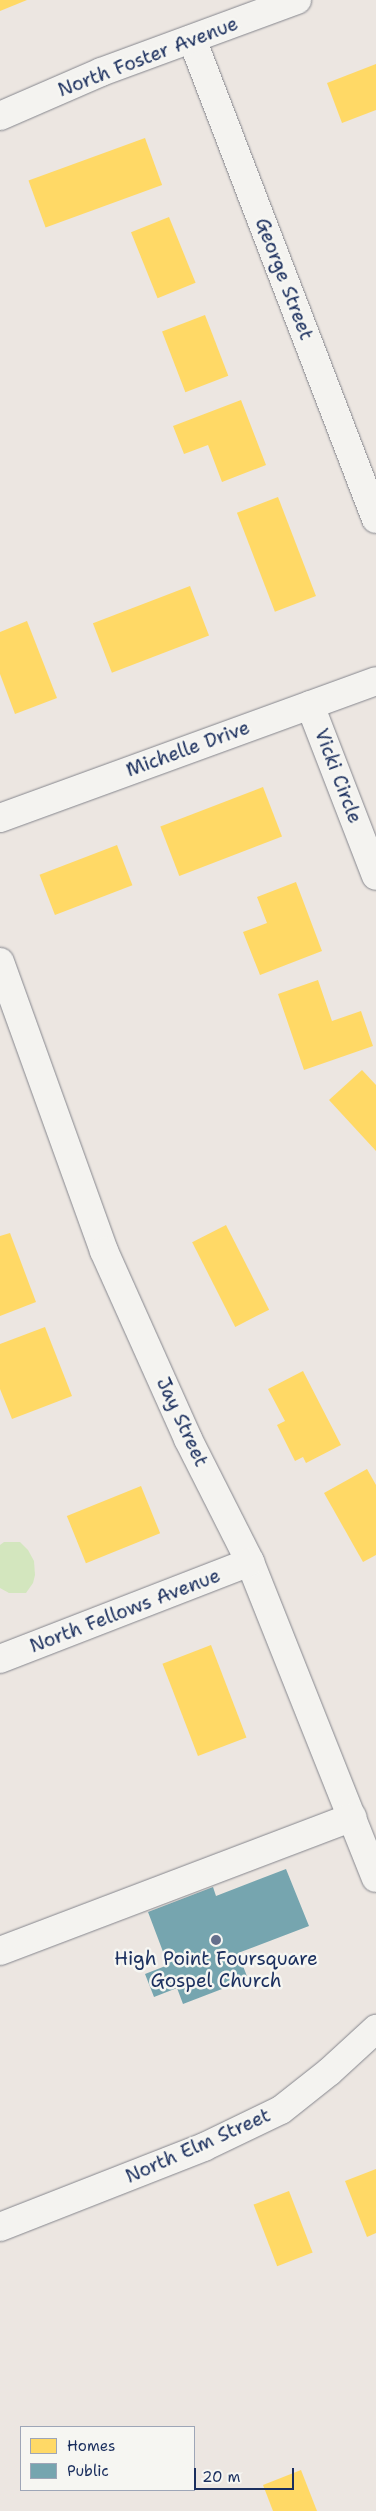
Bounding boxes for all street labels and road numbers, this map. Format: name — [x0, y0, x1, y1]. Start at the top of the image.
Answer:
street label: North Foster Avenue — [55, 12, 241, 102]
street label: George Street — [250, 215, 318, 343]
street label: Michelle Drive — [123, 716, 253, 782]
street label: Vicki Circle — [310, 725, 366, 827]
street label: Jay Street — [151, 1374, 213, 1470]
street label: North Fellows Avenue — [27, 1564, 223, 1658]
street label: North Elm Street — [122, 2104, 274, 2188]

